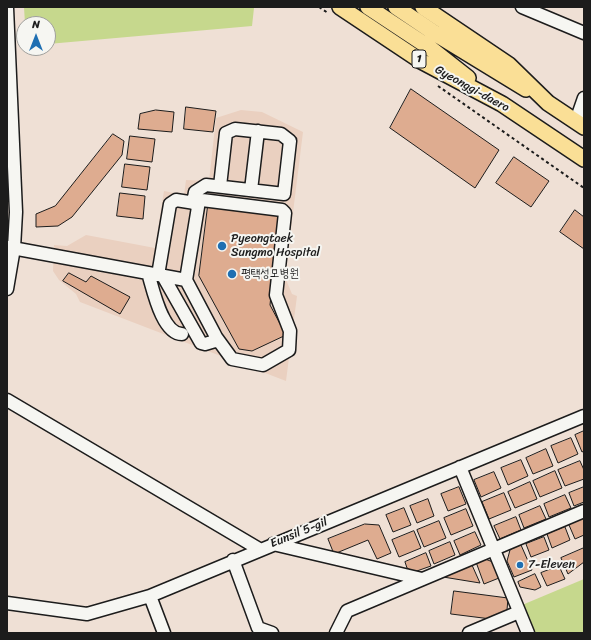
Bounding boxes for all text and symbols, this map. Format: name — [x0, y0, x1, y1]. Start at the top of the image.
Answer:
text: N — [32, 15, 40, 34]
north arrow — [16, 16, 56, 56]
road number: 1 — [412, 50, 426, 68]
street label: Gyeonggi-daero — [432, 63, 512, 115]
place label: Pyeongtaek Sungmo Hospital — [231, 232, 320, 260]
marker: Pyeongtaek Sungmo Hospital — [216, 240, 228, 252]
place label: 평택성모병원 — [241, 267, 299, 281]
marker: 평택성모병원 — [226, 268, 238, 280]
street label: Eunsil 5-gil — [268, 515, 330, 551]
place label: 7-Eleven — [528, 558, 575, 572]
marker: 7-Eleven — [515, 560, 525, 570]

